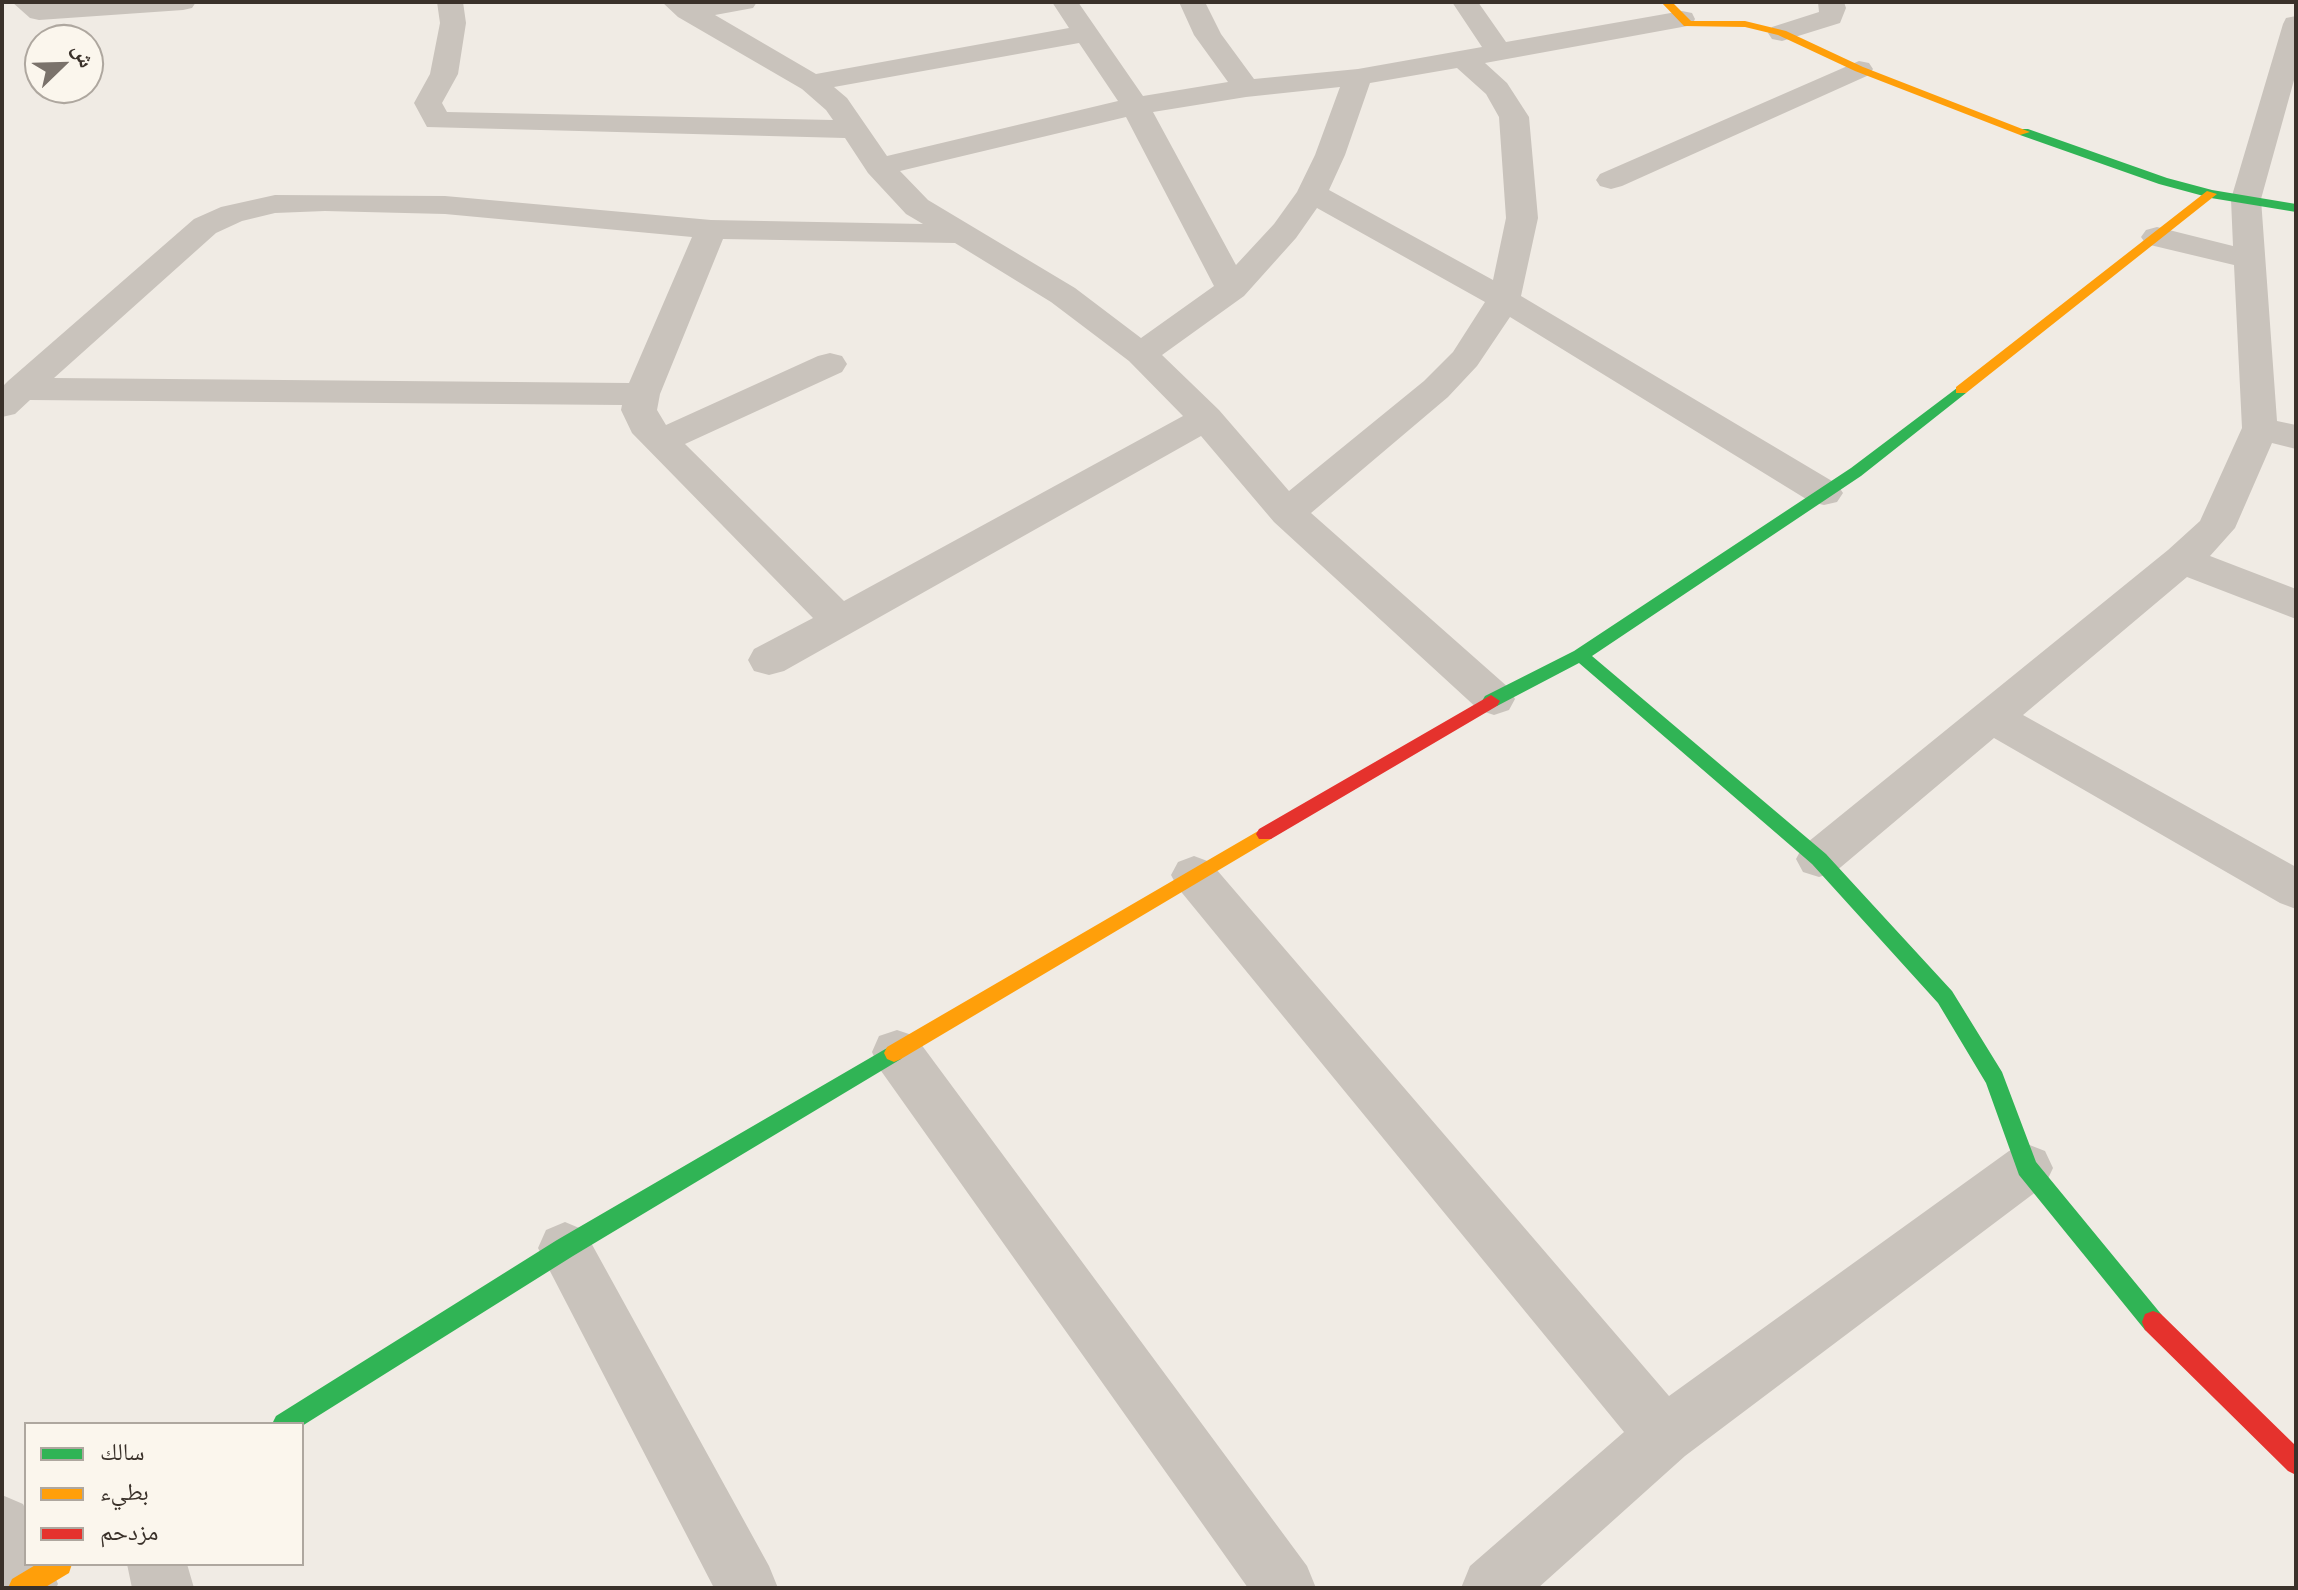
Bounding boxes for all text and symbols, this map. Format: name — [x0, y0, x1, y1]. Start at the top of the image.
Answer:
north arrow — [24, 24, 104, 104]
text: ش — [64, 38, 104, 73]
legend — [24, 1422, 304, 1566]
text: سالك — [100, 1433, 145, 1469]
text: بطيء — [100, 1473, 149, 1509]
text: مزدحم — [100, 1513, 159, 1549]

